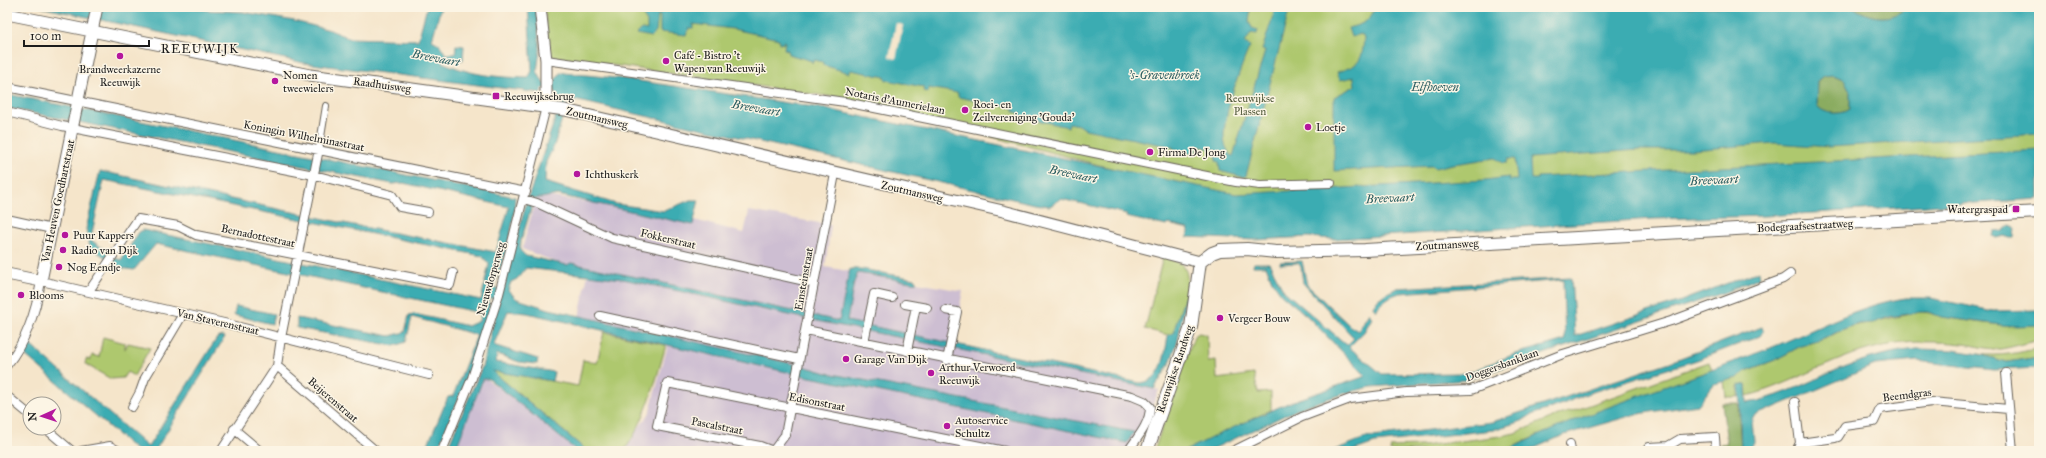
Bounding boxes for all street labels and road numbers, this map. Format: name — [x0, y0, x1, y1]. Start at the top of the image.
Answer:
street label: Raadhuisweg — [352, 75, 413, 96]
street label: Notaris d'Aumerielaan — [844, 85, 946, 117]
street label: Zoutmansweg — [565, 105, 630, 132]
street label: Koningin Wilhelminastraat — [242, 118, 366, 154]
street label: Van Heuven Goedhartstraat — [38, 138, 77, 265]
street label: Zoutmansweg — [880, 179, 945, 206]
street label: Bodegraafsestraatweg — [1757, 217, 1854, 235]
street label: Bernadottestraat — [220, 222, 296, 250]
street label: Fokkerstraat — [639, 226, 697, 252]
street label: Zoutmansweg — [1415, 237, 1480, 253]
street label: Nieuwdorperweg — [474, 240, 508, 317]
street label: Einsteinstraat — [792, 246, 816, 311]
street label: Van Staverenstraat — [175, 306, 261, 338]
street label: Reeuwijkse Randweg — [1154, 322, 1196, 415]
street label: Doggersbanklaan — [1464, 346, 1540, 384]
street label: Beijerenstraat — [305, 375, 361, 425]
street label: Beemdgras — [1882, 386, 1932, 404]
street label: Edisonstraat — [788, 390, 846, 414]
street label: Pascalstraat — [690, 415, 744, 437]

